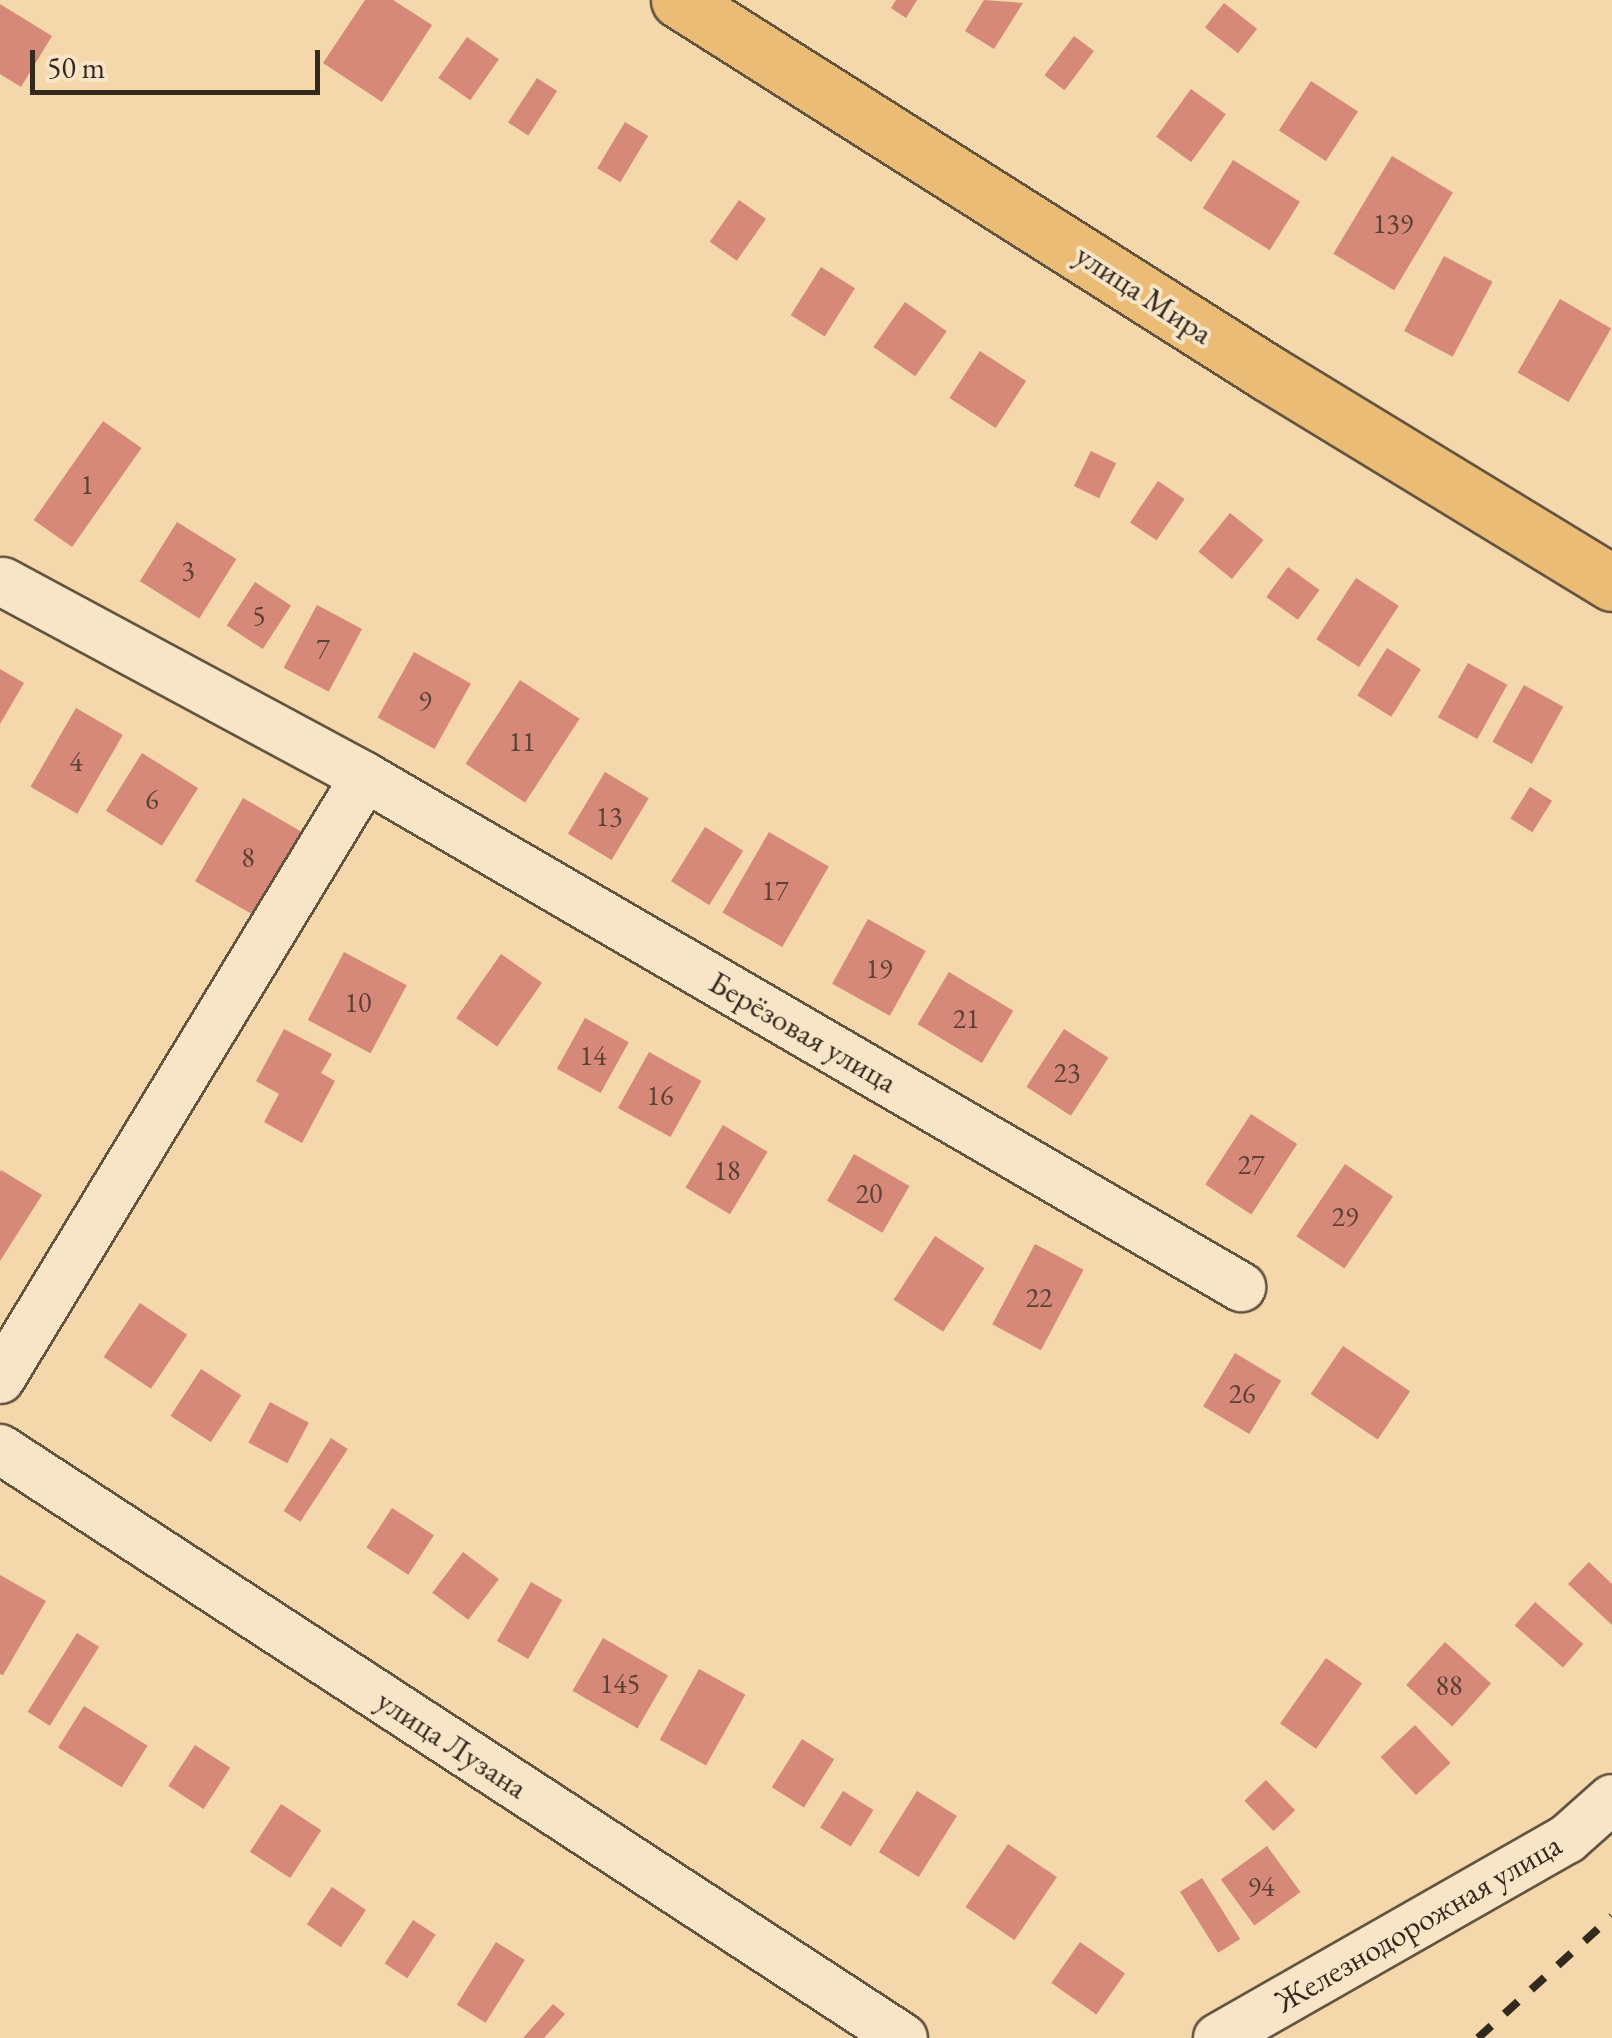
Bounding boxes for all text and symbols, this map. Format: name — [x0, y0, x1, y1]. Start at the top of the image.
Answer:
scale bar — [35, 30, 325, 92]
text: 50 m — [47, 48, 105, 87]
house number: 139 — [1373, 206, 1413, 240]
street label: улица Мира — [1068, 236, 1220, 352]
house number: 1 — [80, 467, 94, 501]
house number: 3 — [181, 553, 195, 587]
house number: 5 — [252, 598, 266, 632]
house number: 7 — [316, 631, 330, 665]
house number: 9 — [418, 683, 432, 717]
house number: 11 — [509, 724, 535, 758]
house number: 4 — [69, 744, 83, 778]
house number: 6 — [145, 782, 159, 816]
house number: 13 — [596, 799, 622, 833]
house number: 8 — [241, 840, 255, 874]
house number: 17 — [762, 873, 788, 907]
house number: 19 — [866, 951, 892, 985]
street label: Берёзовая улица — [702, 963, 904, 1101]
house number: 10 — [345, 985, 371, 1019]
house number: 21 — [953, 1001, 979, 1035]
house number: 14 — [580, 1038, 606, 1072]
house number: 23 — [1054, 1055, 1080, 1089]
house number: 16 — [647, 1078, 673, 1112]
house number: 27 — [1238, 1147, 1264, 1181]
house number: 18 — [714, 1153, 740, 1187]
house number: 20 — [856, 1176, 882, 1210]
house number: 29 — [1332, 1199, 1358, 1233]
house number: 22 — [1026, 1280, 1052, 1314]
house number: 26 — [1229, 1376, 1255, 1410]
house number: 145 — [600, 1666, 640, 1700]
house number: 88 — [1436, 1668, 1462, 1702]
street label: улица Лузана — [369, 1681, 535, 1807]
street label: Железнодорожная улица — [1268, 1825, 1568, 2021]
house number: 94 — [1248, 1869, 1274, 1903]

